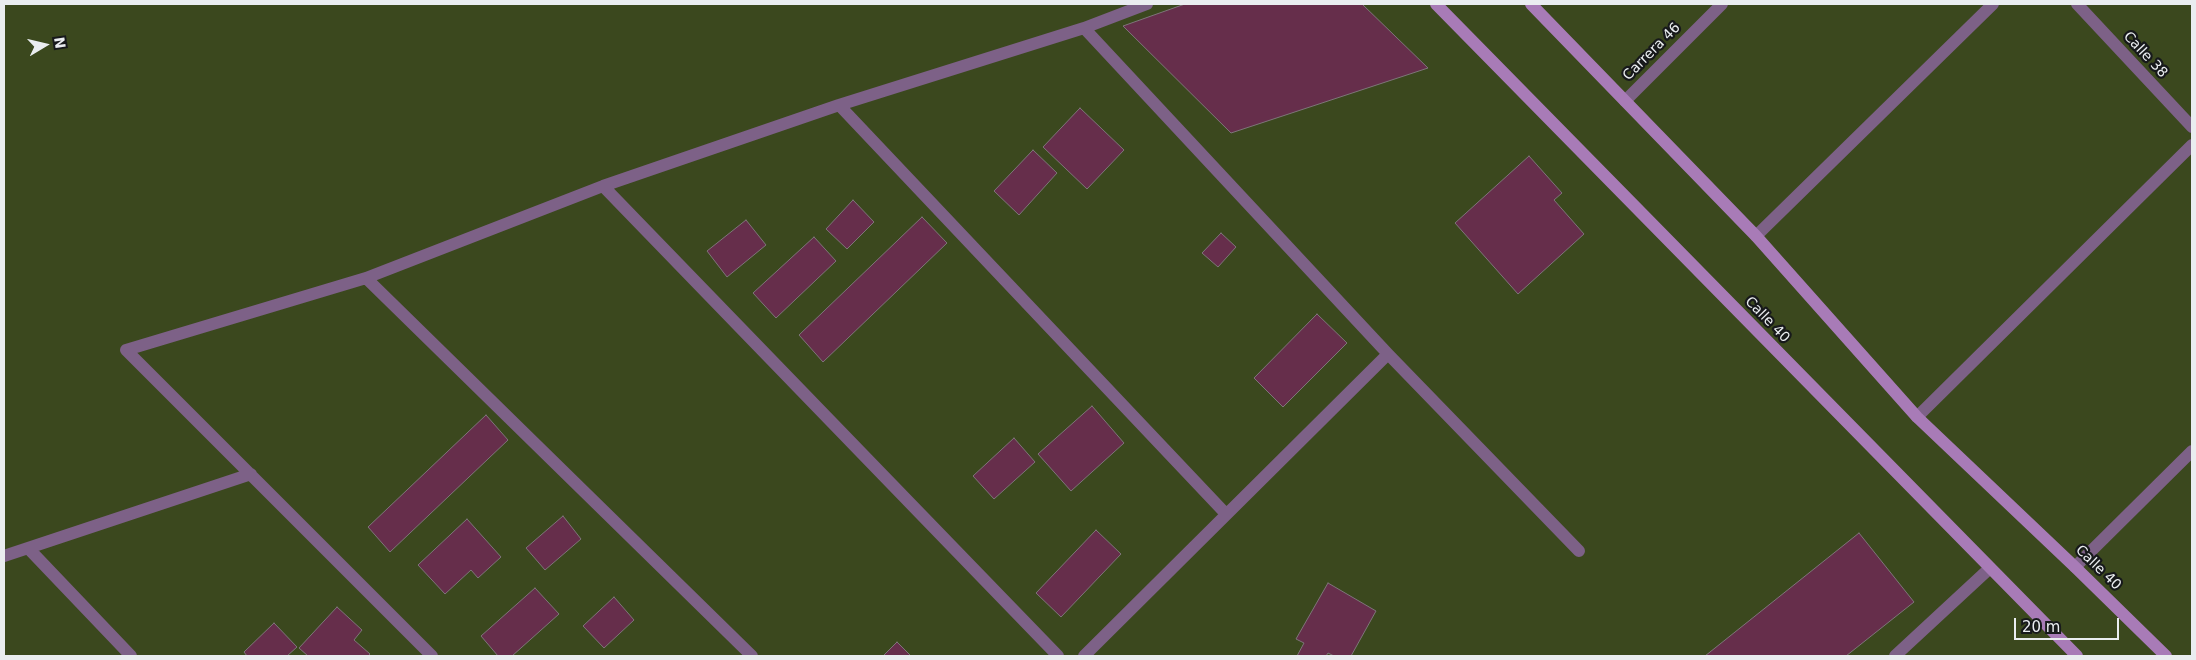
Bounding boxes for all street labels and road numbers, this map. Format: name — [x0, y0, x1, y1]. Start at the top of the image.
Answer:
street label: Carrera 46 — [1620, 20, 1684, 84]
street label: Calle 38 — [2119, 28, 2171, 82]
street label: Calle 40 — [1741, 294, 1793, 346]
street label: Calle 40 — [2072, 542, 2124, 594]

